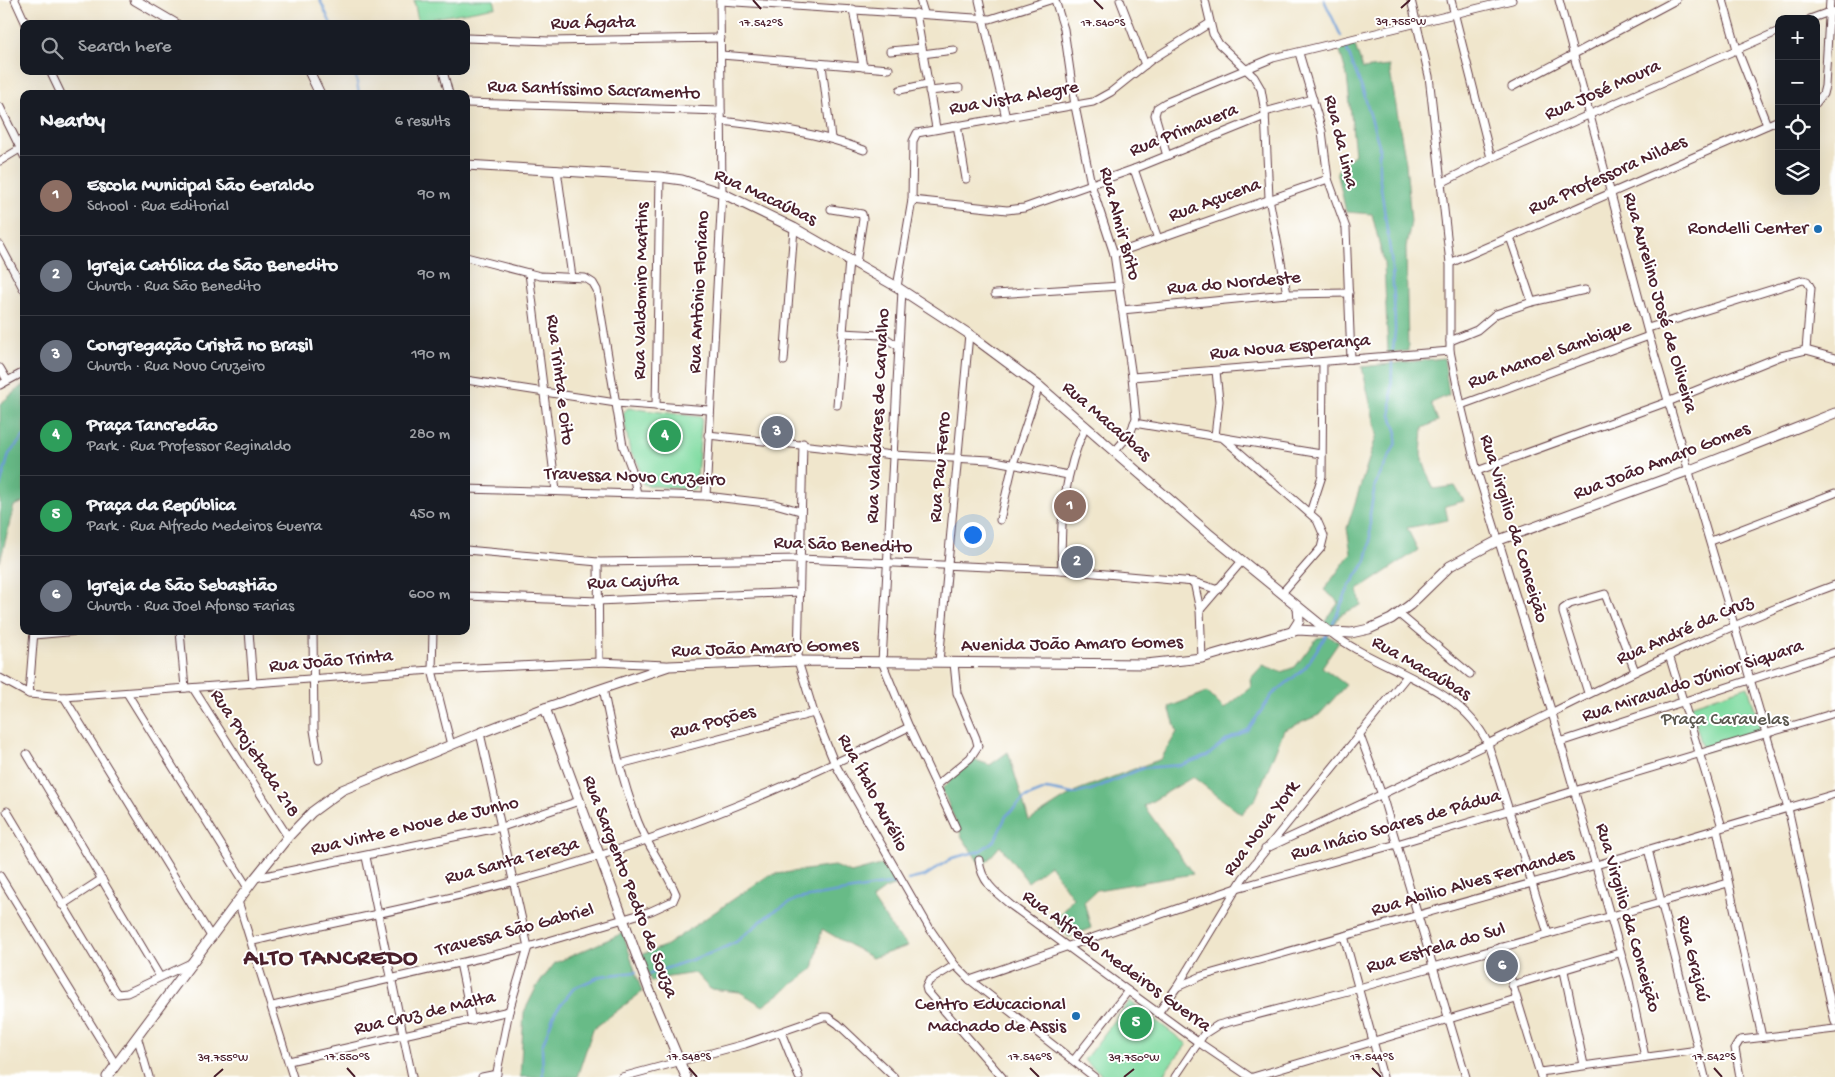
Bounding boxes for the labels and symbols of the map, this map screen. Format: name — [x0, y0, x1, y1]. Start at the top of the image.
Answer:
street label: Rua Ágata — [550, 12, 637, 36]
text: 39.755°W — [1375, 16, 1426, 30]
text: 17.542°S — [738, 17, 783, 31]
text: 17.540°S — [1080, 17, 1126, 31]
street label: Rua José Moura — [1542, 55, 1666, 127]
street label: Rua Santíssimo Sacramento — [487, 76, 701, 106]
street label: Rua Vista Alegre — [948, 76, 1081, 122]
street label: Rua da Lima — [1317, 93, 1363, 192]
street label: Rua Primavera — [1126, 98, 1243, 163]
street label: Rua Professora Nildes — [1525, 130, 1692, 221]
street label: Rua Macaúbas — [710, 164, 821, 232]
street label: Rua Almir Brito — [1093, 165, 1145, 283]
street label: Rua Açucena — [1166, 173, 1266, 228]
street label: Rua Aurelino José de Oliveira — [1616, 190, 1702, 417]
street label: Rua Valdomiro Martins — [629, 201, 655, 380]
street label: Rua Antônio Floriano — [684, 210, 716, 374]
place label: Rondelli Center — [1688, 218, 1810, 241]
marker: Rondelli Center — [1812, 223, 1824, 235]
street label: Rua do Nordeste — [1166, 267, 1302, 301]
street label: Rua Valadares de Carvalho — [862, 308, 896, 524]
street label: Rua Trinta e Oito — [540, 313, 578, 447]
street label: Rua Manoel Sambique — [1465, 315, 1635, 395]
street label: Rua Nova Esperança — [1209, 329, 1373, 366]
street label: Rua Macaúbas — [1057, 377, 1156, 468]
street label: Rua Pau Ferro — [925, 410, 957, 523]
pin: 3 — [761, 413, 793, 451]
pin: 4 — [649, 417, 681, 455]
street label: Rua João Amaro Gomes — [1570, 417, 1754, 506]
street label: Rua Virgilio da Conceição — [1473, 432, 1553, 626]
street label: Travessa Novo Cruzeiro — [543, 463, 726, 493]
pin: 1 — [1054, 487, 1086, 525]
your location — [960, 522, 986, 548]
street label: Rua São Benedito — [773, 532, 913, 560]
pin: 2 — [1061, 543, 1093, 581]
street label: Rua Cajuíta — [587, 570, 681, 596]
street label: Rua André da Cruz — [1613, 590, 1757, 671]
street label: Rua Macaúbas — [1367, 631, 1476, 707]
street label: Avenida João Amaro Gomes — [961, 632, 1184, 658]
street label: Rua João Amaro Gomes — [671, 634, 860, 664]
street label: Rua Miravaldo Júnior Siquara — [1579, 635, 1808, 729]
street label: Rua João Trinta — [268, 645, 395, 679]
street label: Rua Projetada 218 — [204, 686, 304, 822]
street label: Rua Poções — [668, 700, 759, 745]
park label: Praça Caravelas — [1660, 709, 1790, 732]
street label: Rua Ítalo Aurélio — [831, 730, 913, 856]
street label: Rua Sargento Pedro de Souza — [576, 773, 683, 1003]
street label: Rua Nova York — [1219, 776, 1306, 881]
street label: Rua Inácio Soares de Pádua — [1288, 785, 1505, 867]
street label: Rua Vinte e Nove de Junho — [309, 792, 521, 862]
street label: Rua Virgilio da Conceição — [1589, 821, 1665, 1015]
street label: Rua Santa Tereza — [443, 833, 583, 891]
street label: Rua Abilio Alves Fernandes — [1369, 843, 1578, 923]
street label: Rua Alfredo Medeiros Guerra — [1017, 886, 1216, 1039]
street label: Travessa São Gabriel — [432, 899, 597, 963]
street label: Rua Grajaú — [1670, 913, 1714, 1005]
street label: Rua Estrela do Sul — [1364, 918, 1508, 980]
district label: ALTO TANCREDO — [243, 945, 419, 974]
pin: 6 — [1486, 947, 1518, 985]
street label: Rua Cruz de Malta — [352, 986, 499, 1041]
place label: Centro Educacional Machado de Assis — [915, 994, 1067, 1039]
pin: 5 — [1120, 1004, 1152, 1042]
marker: Centro Educacional Machado de Assis — [1070, 1010, 1082, 1022]
text: 17.550°S — [323, 1051, 370, 1065]
text: 17.548°S — [666, 1051, 712, 1065]
text: 17.546°S — [1007, 1051, 1052, 1065]
text: 17.544°S — [1349, 1051, 1394, 1065]
text: 17.542°S — [1691, 1051, 1736, 1065]
text: 39.755°W — [197, 1052, 248, 1066]
text: 39.750°W — [1108, 1052, 1159, 1066]

